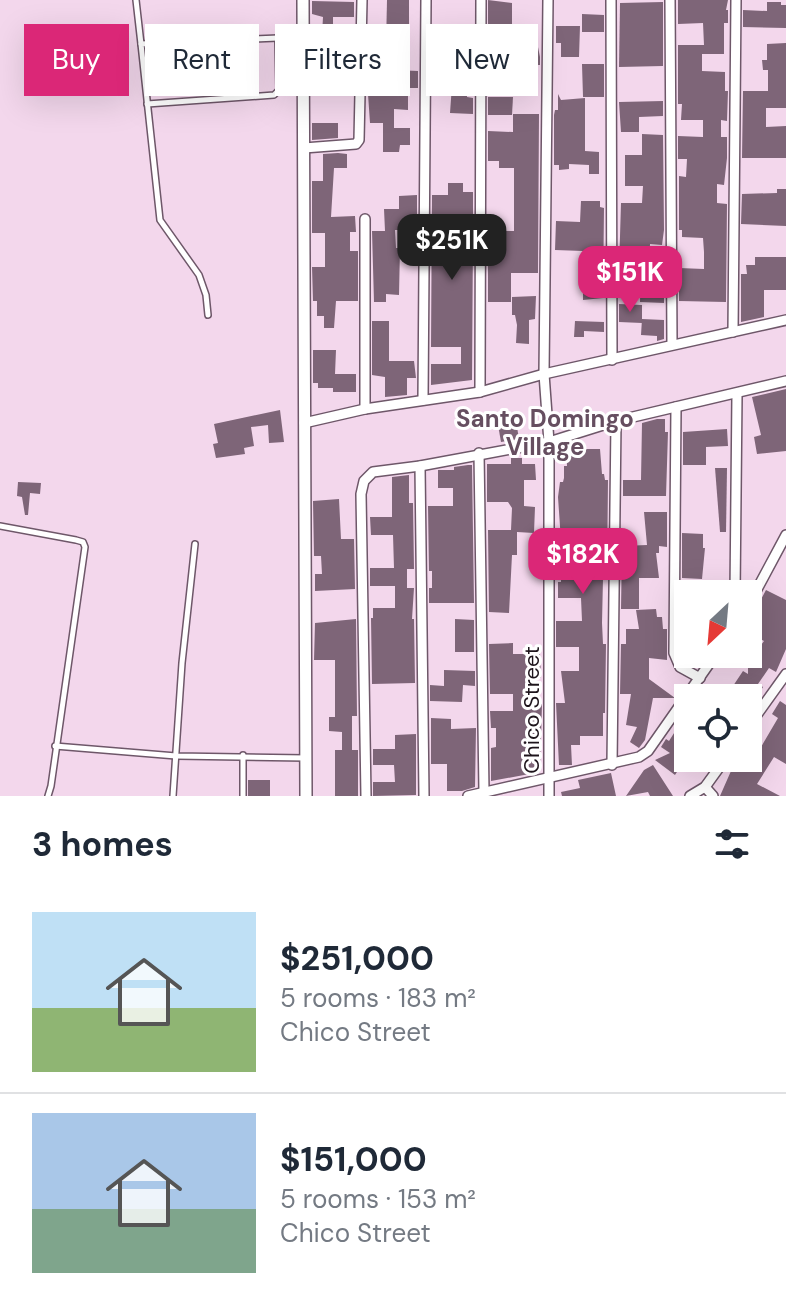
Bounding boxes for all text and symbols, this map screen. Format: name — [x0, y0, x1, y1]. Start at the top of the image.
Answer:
chip: Buy — [24, 24, 129, 96]
chip: Rent — [145, 24, 259, 96]
chip: Filters — [275, 24, 410, 96]
chip: New — [426, 24, 538, 96]
pin: $251K — [396, 214, 508, 282]
text: $251K — [415, 223, 489, 257]
pin: $151K — [574, 246, 686, 314]
text: $151K — [596, 255, 664, 289]
district label: Santo Domingo Village — [456, 403, 634, 462]
pin: $182K — [527, 528, 639, 596]
text: $182K — [546, 537, 620, 571]
north arrow — [674, 580, 762, 668]
map controls — [674, 580, 762, 772]
street label: Chico Street — [517, 646, 546, 774]
button: locate — [674, 684, 762, 772]
text: 3 homes — [32, 822, 173, 867]
icon: filters — [710, 822, 754, 866]
text: $251,000 — [280, 936, 434, 981]
icon: home — [96, 944, 192, 1040]
text: 5 rooms · 183 m² — [280, 981, 476, 1015]
text: Chico Street — [280, 1015, 431, 1049]
text: $151,000 — [280, 1137, 427, 1182]
icon: home — [96, 1145, 192, 1241]
text: 5 rooms · 153 m² — [280, 1182, 476, 1216]
text: Chico Street — [280, 1216, 431, 1250]

